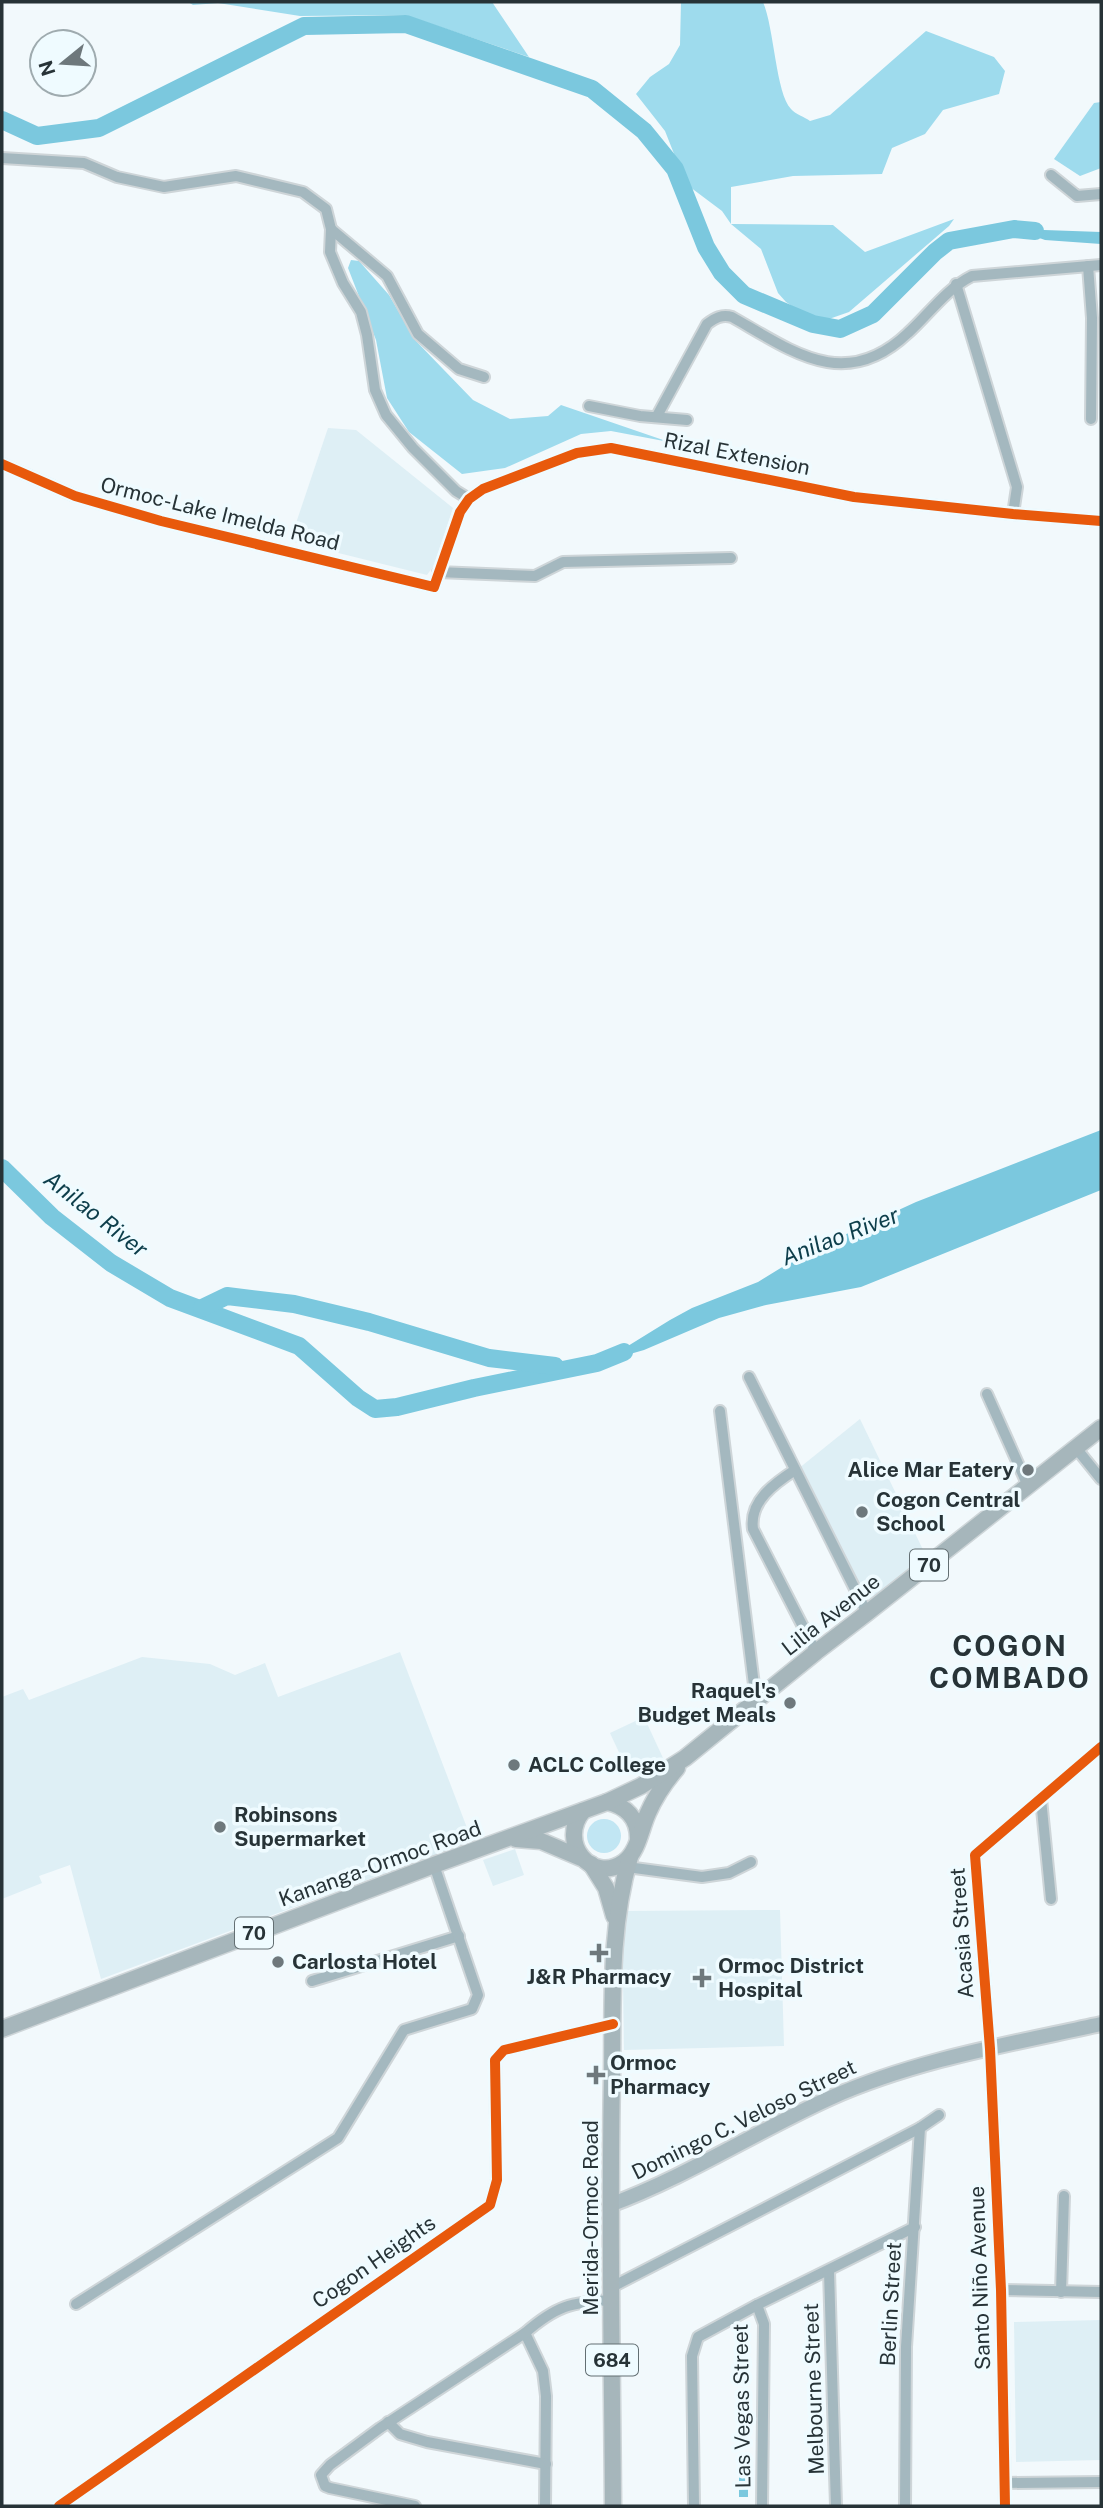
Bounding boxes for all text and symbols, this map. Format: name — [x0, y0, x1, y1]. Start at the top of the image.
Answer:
north arrow — [28, 28, 98, 98]
text: N — [34, 58, 60, 79]
street label: Rizal Extension — [662, 427, 812, 480]
street label: Ormoc-Lake Imelda Road — [98, 472, 342, 555]
water label: Anilao River — [39, 1165, 154, 1263]
water label: Anilao River — [777, 1201, 903, 1270]
place label: Alice Mar Eatery — [848, 1457, 1014, 1482]
marker: Alice Mar Eatery — [1020, 1462, 1036, 1478]
place label: Cogon Central School — [876, 1487, 1021, 1536]
marker: Cogon Central School — [854, 1504, 870, 1520]
road number: 70 — [910, 1550, 948, 1581]
street label: Lilia Avenue — [777, 1569, 885, 1661]
district label: COGON COMBADO — [929, 1629, 1091, 1694]
place label: Raquel's Budget Meals — [638, 1678, 776, 1727]
marker: Raquel's Budget Meals — [782, 1695, 798, 1711]
place label: ACLC College — [528, 1752, 666, 1777]
marker: ACLC College — [506, 1757, 522, 1773]
place label: Robinsons Supermarket — [234, 1802, 366, 1851]
street label: Kananga-Ormoc Road — [275, 1815, 484, 1912]
marker: Robinsons Supermarket — [212, 1819, 228, 1835]
street label: Acasia Street — [944, 1867, 979, 1999]
road number: 70 — [235, 1918, 273, 1949]
marker: J&R Pharmacy — [591, 1945, 607, 1961]
place label: Carlosta Hotel — [292, 1949, 437, 1974]
place label: Ormoc District Hospital — [718, 1953, 864, 2002]
marker: Carlosta Hotel — [270, 1954, 286, 1970]
place label: J&R Pharmacy — [527, 1964, 671, 1989]
marker: Ormoc District Hospital — [692, 1968, 712, 1988]
place label: Ormoc Pharmacy — [610, 2050, 710, 2099]
street label: Domingo C. Veloso Street — [627, 2054, 860, 2185]
marker: Ormoc Pharmacy — [588, 2067, 604, 2083]
street label: Merida-Ormoc Road — [578, 2120, 603, 2316]
street label: Santo Niño Avenue — [964, 2186, 995, 2371]
street label: Cogon Heights — [307, 2210, 440, 2313]
street label: Berlin Street — [875, 2241, 906, 2367]
street label: Melbourne Street — [798, 2303, 829, 2475]
street label: Las Vegas Street — [728, 2323, 755, 2489]
road number: 684 — [586, 2344, 638, 2376]

